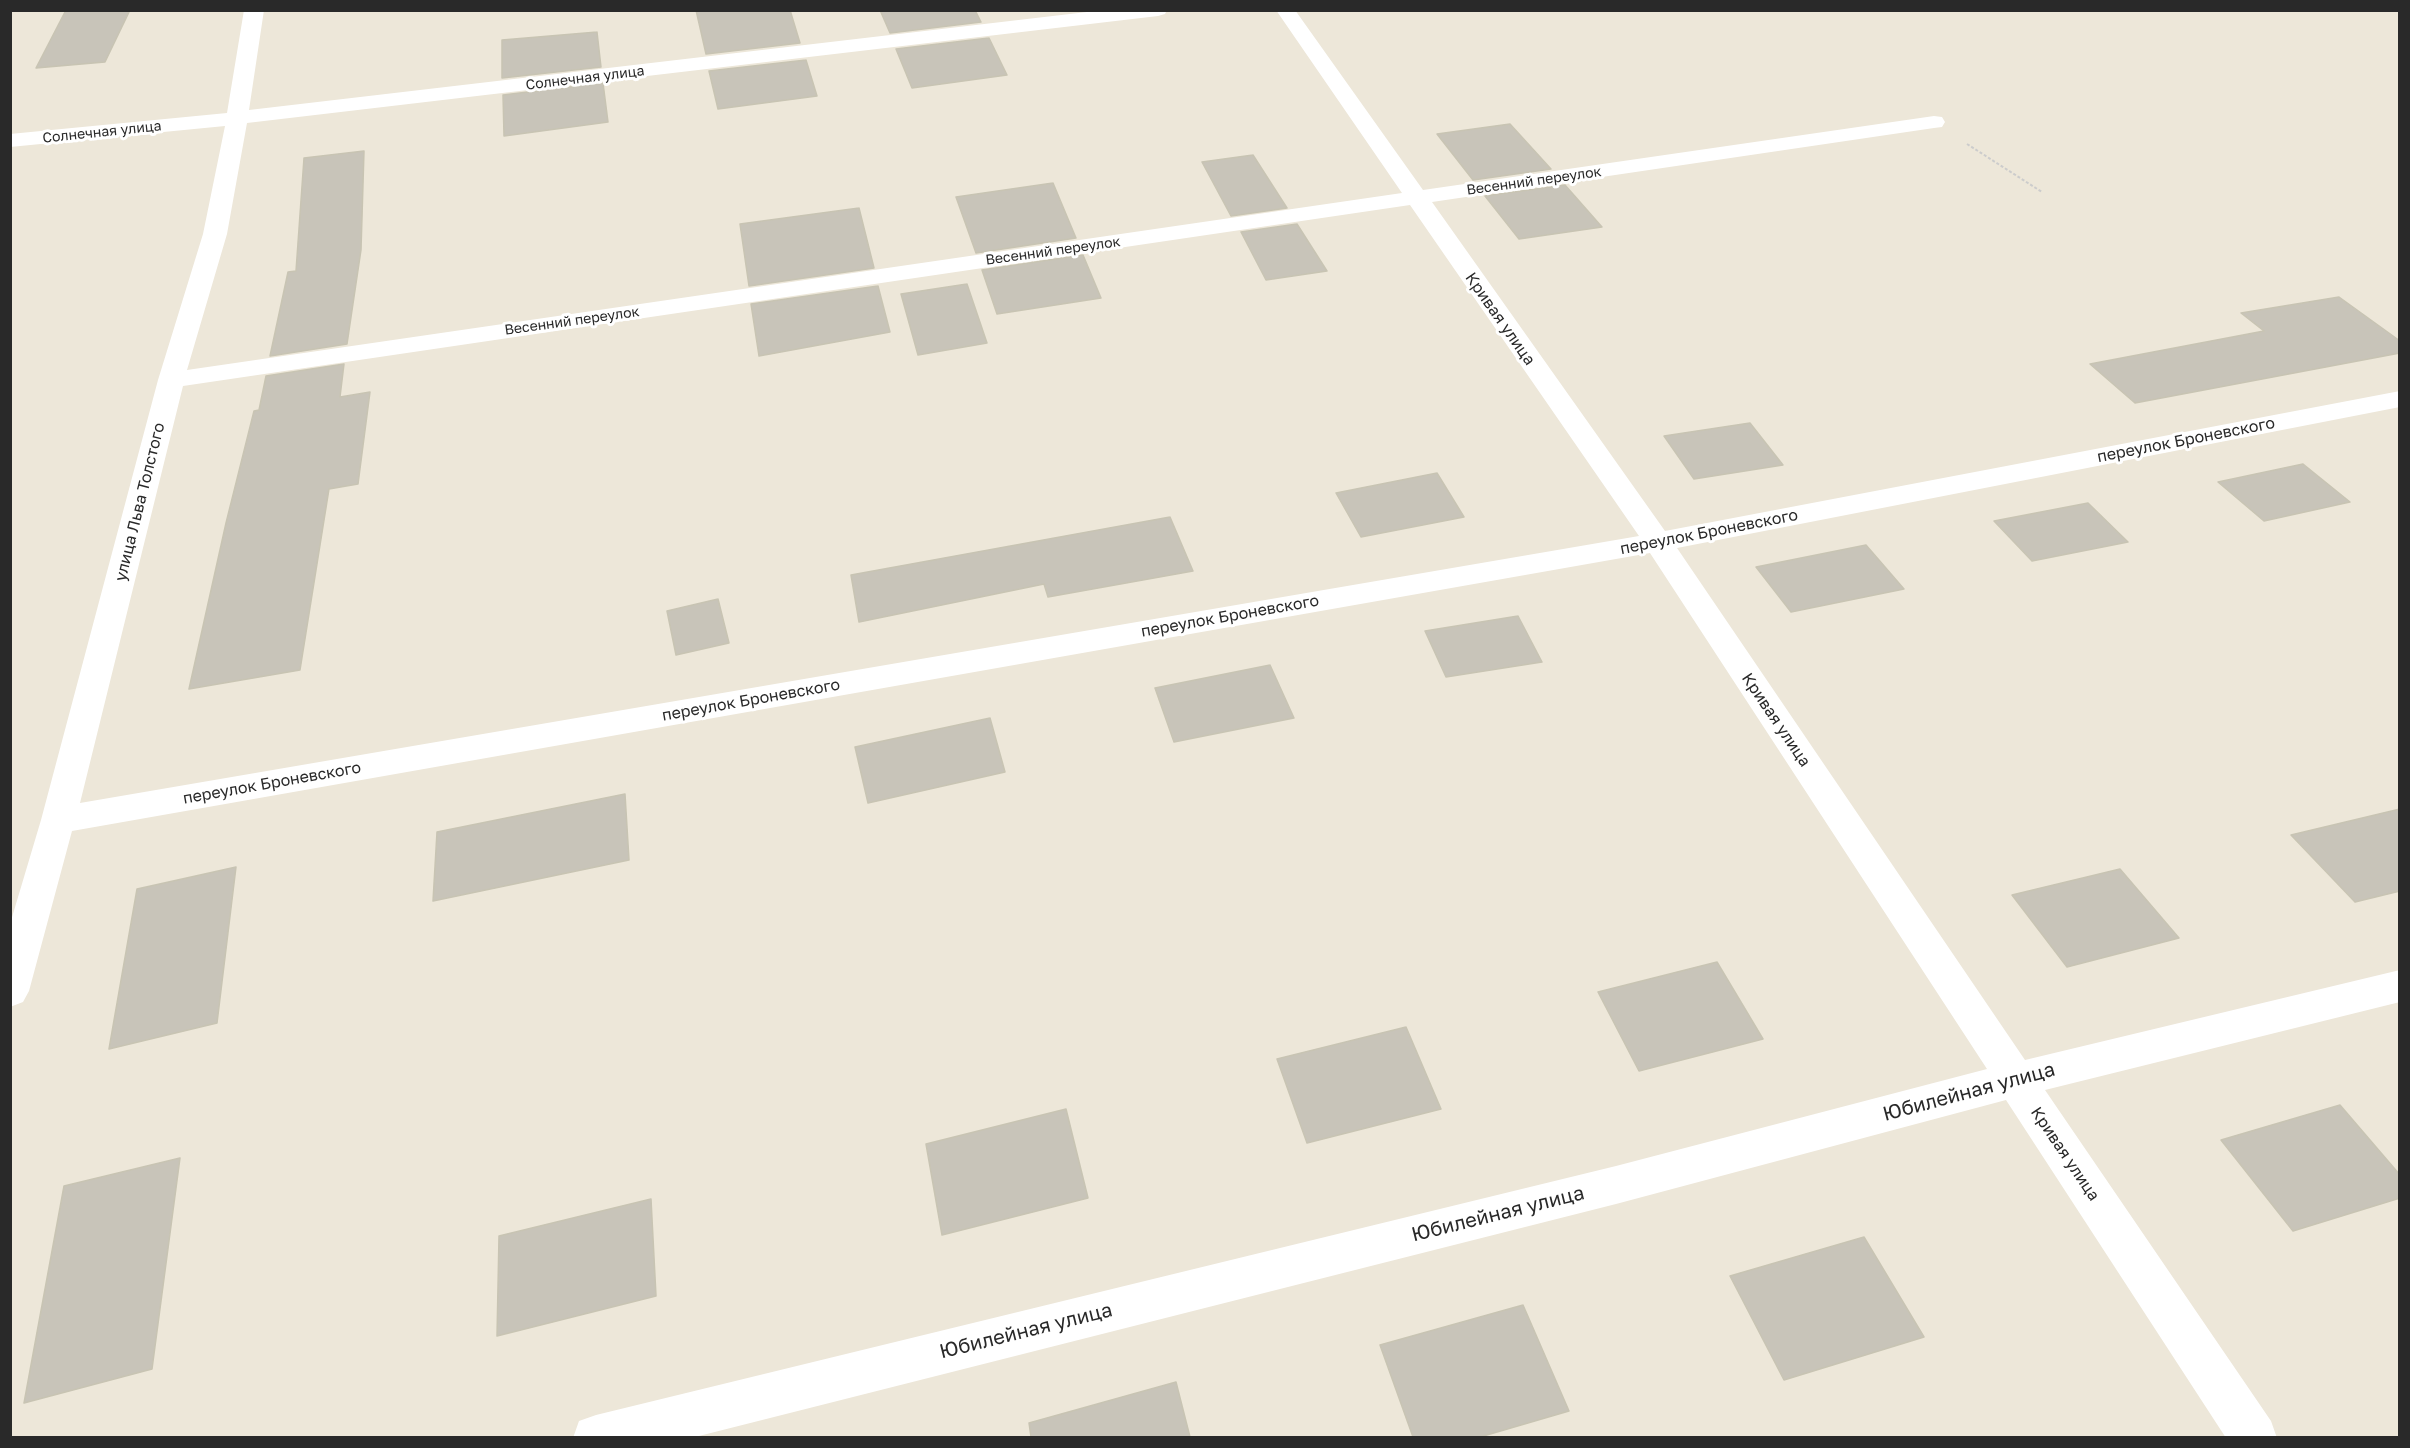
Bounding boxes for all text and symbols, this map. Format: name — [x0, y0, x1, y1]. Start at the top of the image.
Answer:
street label: Солнечная улица — [525, 62, 645, 94]
street label: Солнечная улица — [42, 117, 162, 147]
street label: Весенний переулок — [1465, 163, 1603, 199]
street label: Весенний переулок — [984, 233, 1122, 269]
street label: Кривая улица — [1461, 269, 1539, 369]
street label: Весенний переулок — [503, 303, 641, 339]
street label: переулок Броневского — [2096, 413, 2276, 467]
street label: улица Льва Толстого — [111, 421, 169, 583]
street label: переулок Броневского — [1619, 505, 1799, 559]
street label: переулок Броневского — [1139, 591, 1321, 641]
street label: Кривая улица — [1738, 669, 1814, 771]
street label: переулок Броневского — [660, 675, 842, 725]
street label: переулок Броневского — [181, 758, 363, 808]
street label: Юбилейная улица — [1880, 1057, 2058, 1127]
street label: Кривая улица — [2027, 1103, 2103, 1205]
street label: Юбилейная улица — [1409, 1181, 1587, 1247]
street label: Юбилейная улица — [937, 1298, 1115, 1364]

